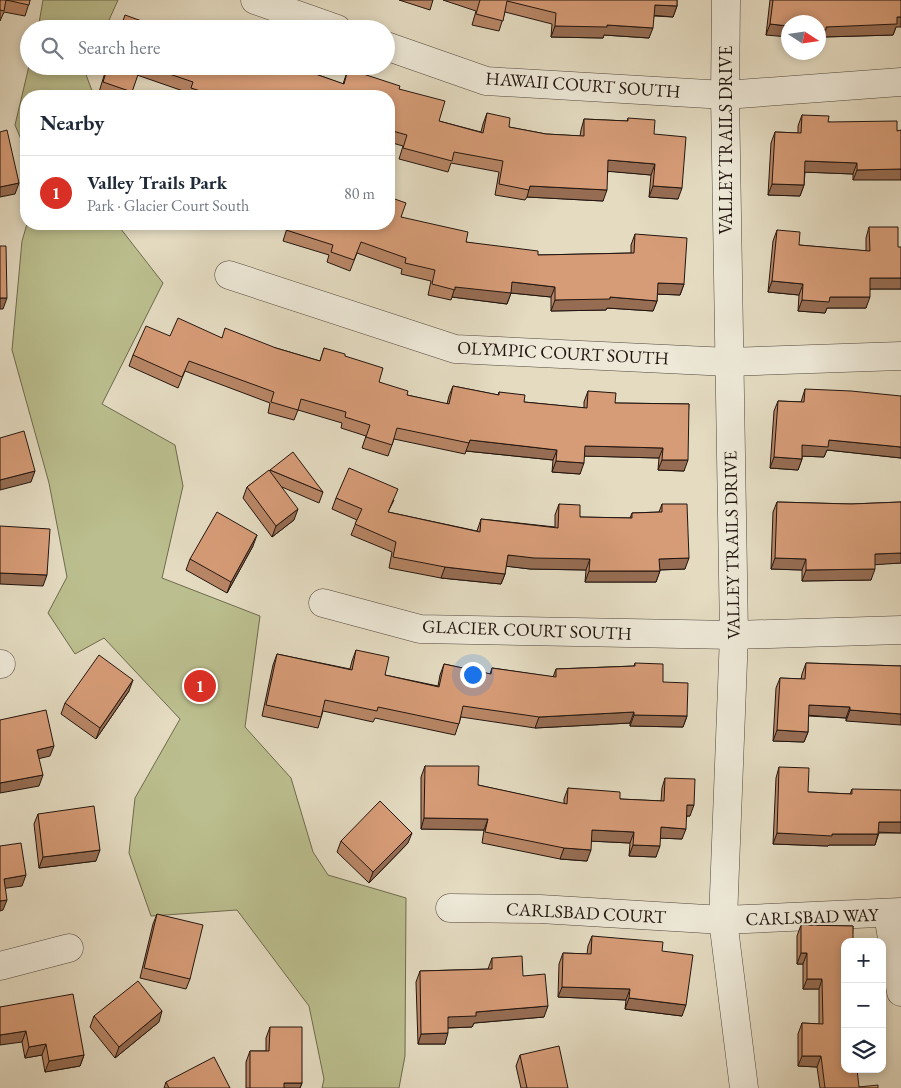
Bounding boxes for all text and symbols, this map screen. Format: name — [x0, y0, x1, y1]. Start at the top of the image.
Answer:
north arrow — [781, 15, 826, 60]
search box — [20, 20, 395, 75]
icon: search — [38, 34, 66, 62]
text: Search here — [78, 35, 160, 60]
street label: VALLEY TRAILS DRIVE — [714, 46, 737, 234]
street label: HAWAII COURT SOUTH — [485, 66, 681, 103]
text: Nearby — [40, 109, 104, 136]
text: Valley Trails Park — [87, 170, 227, 195]
text: 1 — [52, 183, 60, 204]
text: 80 m — [344, 183, 375, 204]
text: Park · Glacier Court South — [87, 195, 249, 216]
street label: OLYMPIC COURT SOUTH — [457, 335, 669, 370]
street label: VALLEY TRAILS DRIVE — [718, 450, 745, 640]
street label: GLACIER COURT SOUTH — [422, 614, 632, 645]
your location — [460, 662, 486, 688]
pin: 1 — [184, 667, 216, 705]
street label: CARLSBAD COURT — [506, 897, 667, 928]
street label: CARLSBAD WAY — [745, 903, 880, 930]
map controls — [841, 938, 886, 1073]
button: + — [841, 938, 886, 983]
button: − — [841, 983, 886, 1028]
button: layers — [841, 1028, 886, 1073]

